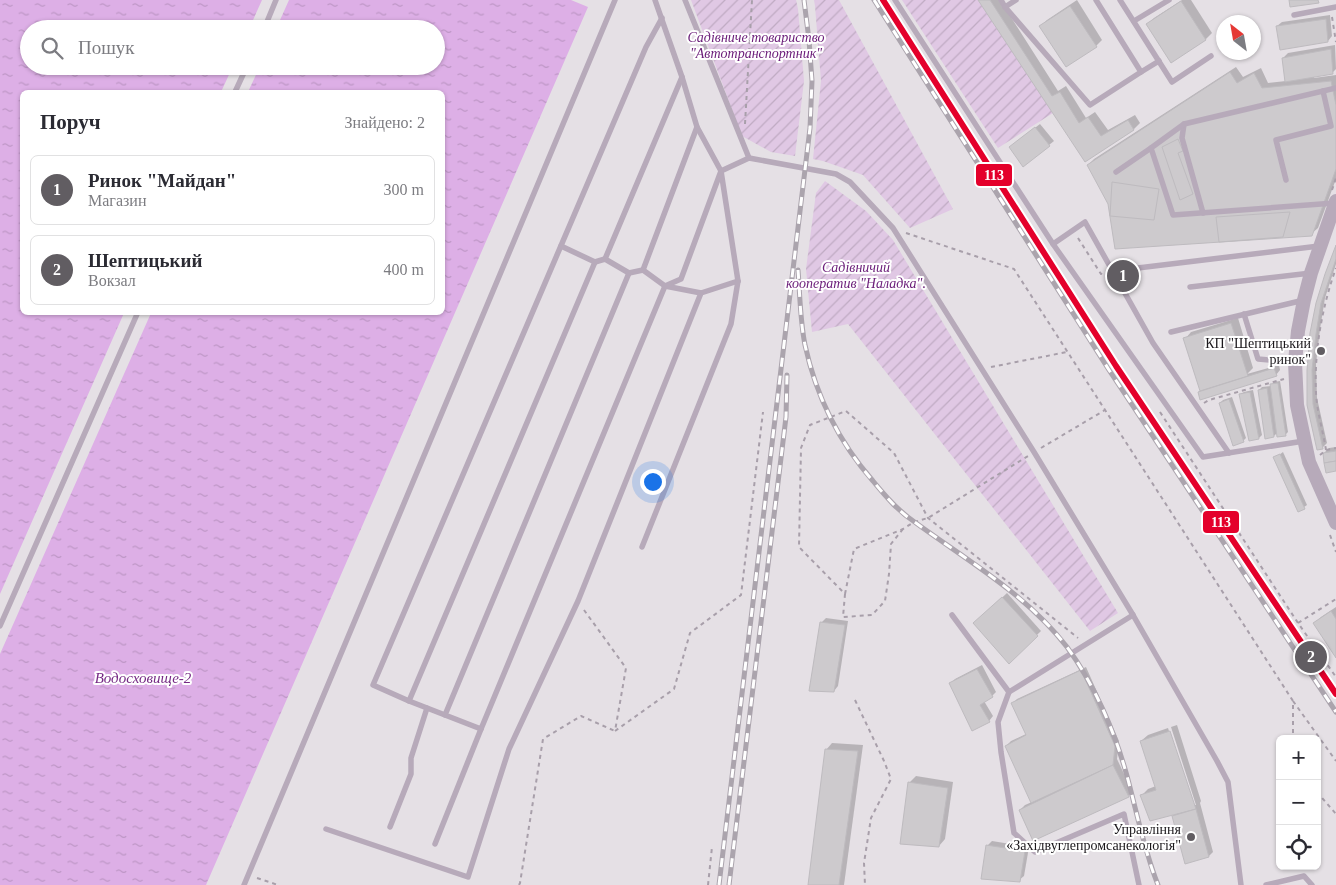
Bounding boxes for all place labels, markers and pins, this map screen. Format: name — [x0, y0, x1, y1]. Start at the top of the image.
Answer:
pin: 1 — [1107, 257, 1139, 295]
place label: КП "Шептицький ринок" — [1205, 336, 1312, 367]
marker: КП "Шептицький ринок" — [1315, 345, 1327, 357]
pin: 2 — [1295, 638, 1327, 676]
place label: Управління «Західвуглепромсанекологія" — [1006, 822, 1182, 853]
marker: Управління «Західвуглепромсанекологія" — [1185, 831, 1197, 843]

